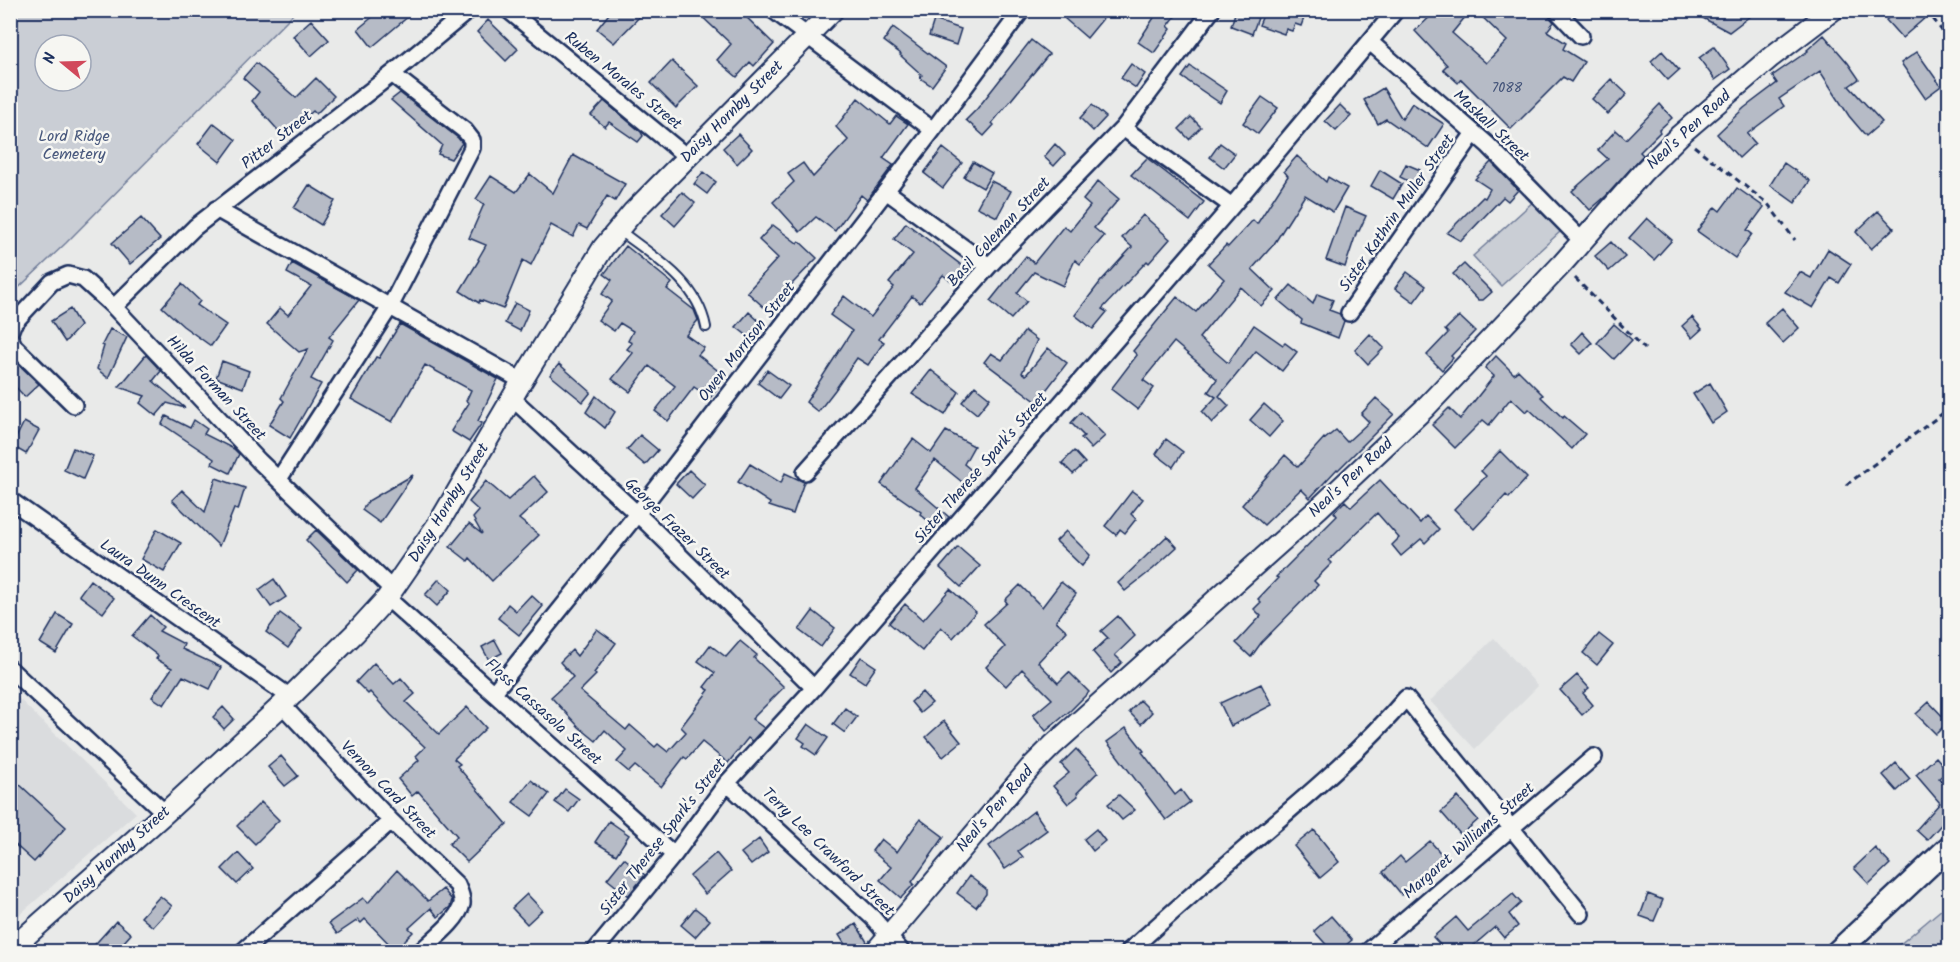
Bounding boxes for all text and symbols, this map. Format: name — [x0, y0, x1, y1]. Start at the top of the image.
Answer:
street label: Ruben Morales Street — [559, 26, 688, 137]
north arrow — [33, 33, 93, 93]
text: N — [37, 50, 64, 67]
street label: Daisy Hornby Street — [675, 54, 790, 169]
house number: 7088 — [1492, 77, 1523, 99]
street label: Neal's Pen Road — [1641, 83, 1738, 176]
street label: Maskall Street — [1447, 84, 1536, 169]
street label: Pitter Street — [236, 104, 319, 176]
park label: Lord Ridge Cemetery — [38, 124, 110, 167]
street label: Sister Kathrin Muller Street — [1333, 128, 1462, 297]
street label: Basil Coleman Street — [941, 171, 1057, 293]
street label: Owen Morrison Street — [692, 276, 802, 407]
street label: Hilda Forman Street — [160, 329, 272, 447]
street label: Sister Therese Spark's Street — [908, 386, 1055, 549]
street label: Neal's Pen Road — [1303, 431, 1400, 524]
street label: Daisy Hornby Street — [402, 438, 496, 568]
street label: George Frazer Street — [619, 472, 736, 587]
street label: Laura Dunn Crescent — [94, 533, 226, 636]
street label: Floss Cassasola Street — [479, 652, 608, 772]
street label: Vernon Card Street — [334, 735, 442, 846]
street label: Sister Therese Spark's Street — [593, 752, 733, 921]
street label: Neal's Pen Road — [950, 759, 1041, 858]
street label: Margaret Williams Street — [1398, 776, 1541, 905]
street label: Terry Lee Crawford Street — [756, 782, 901, 923]
street label: Daisy Hornby Street — [58, 799, 177, 910]

